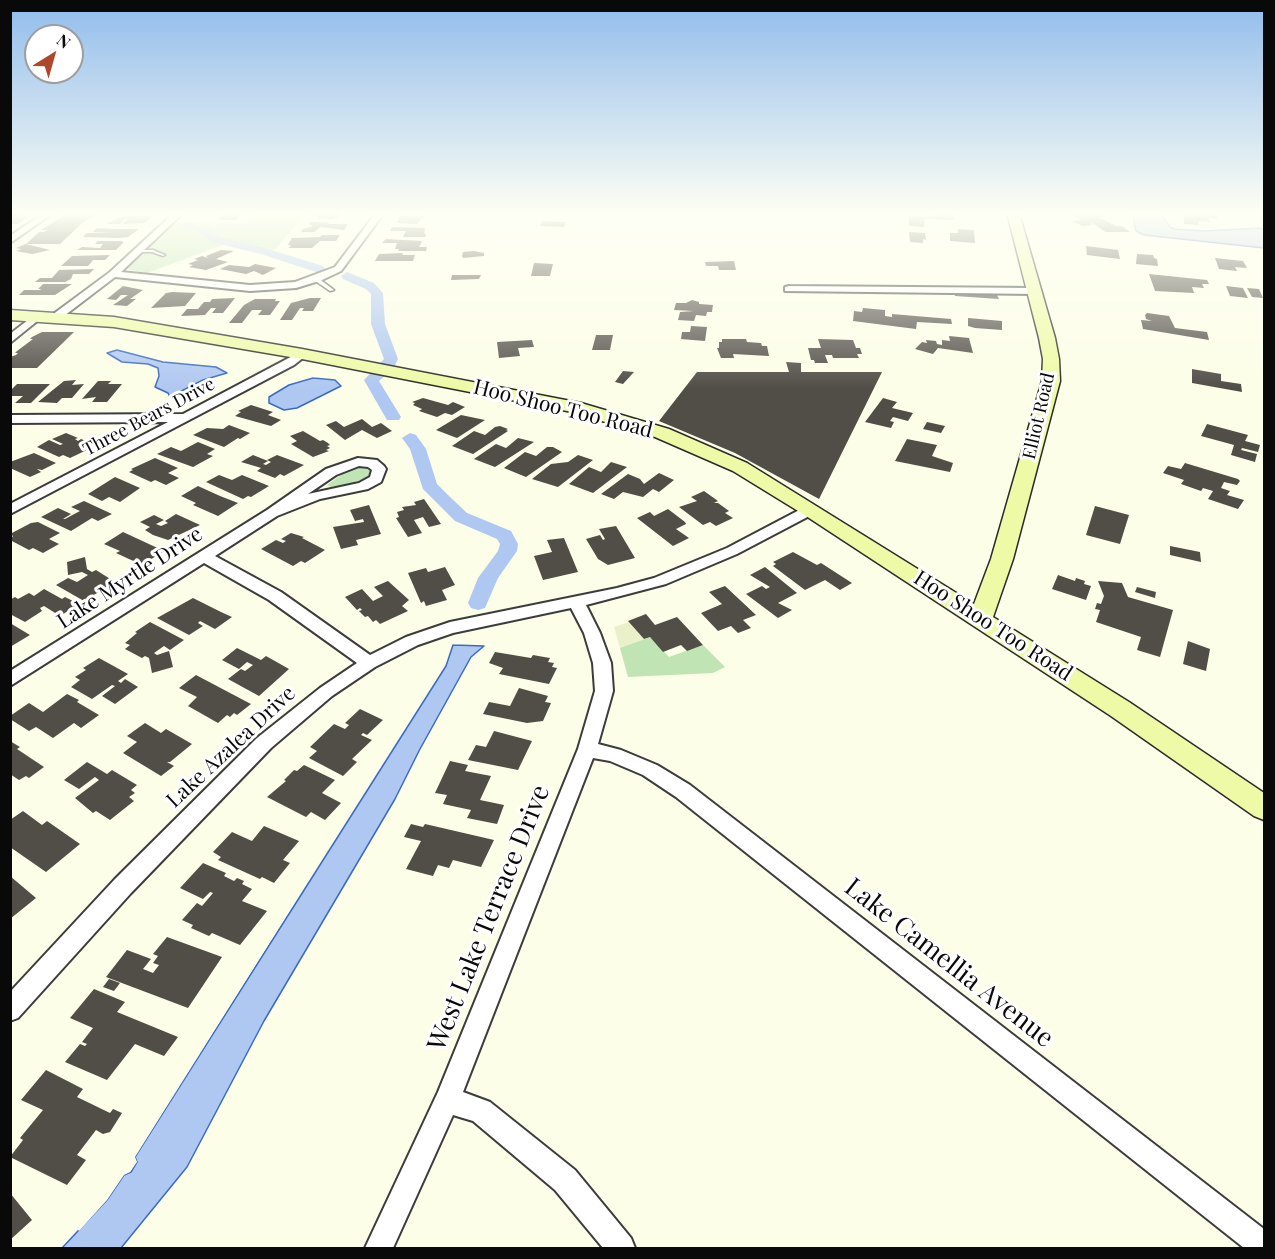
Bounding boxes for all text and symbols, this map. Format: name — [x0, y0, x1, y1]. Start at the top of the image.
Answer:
north arrow — [24, 24, 84, 84]
text: N — [53, 29, 75, 53]
street label: Elliot Road — [1019, 371, 1059, 461]
street label: Three Bears Drive — [80, 373, 218, 461]
street label: Hoo Shoo Too Road — [471, 375, 655, 443]
street label: Lake Myrtle Drive — [53, 522, 207, 634]
street label: Hoo Shoo Too Road — [909, 565, 1077, 687]
street label: Lake Azalea Drive — [161, 681, 301, 813]
street label: West Lake Terrace Drive — [421, 781, 557, 1055]
street label: Lake Camellia Avenue — [838, 872, 1060, 1054]

